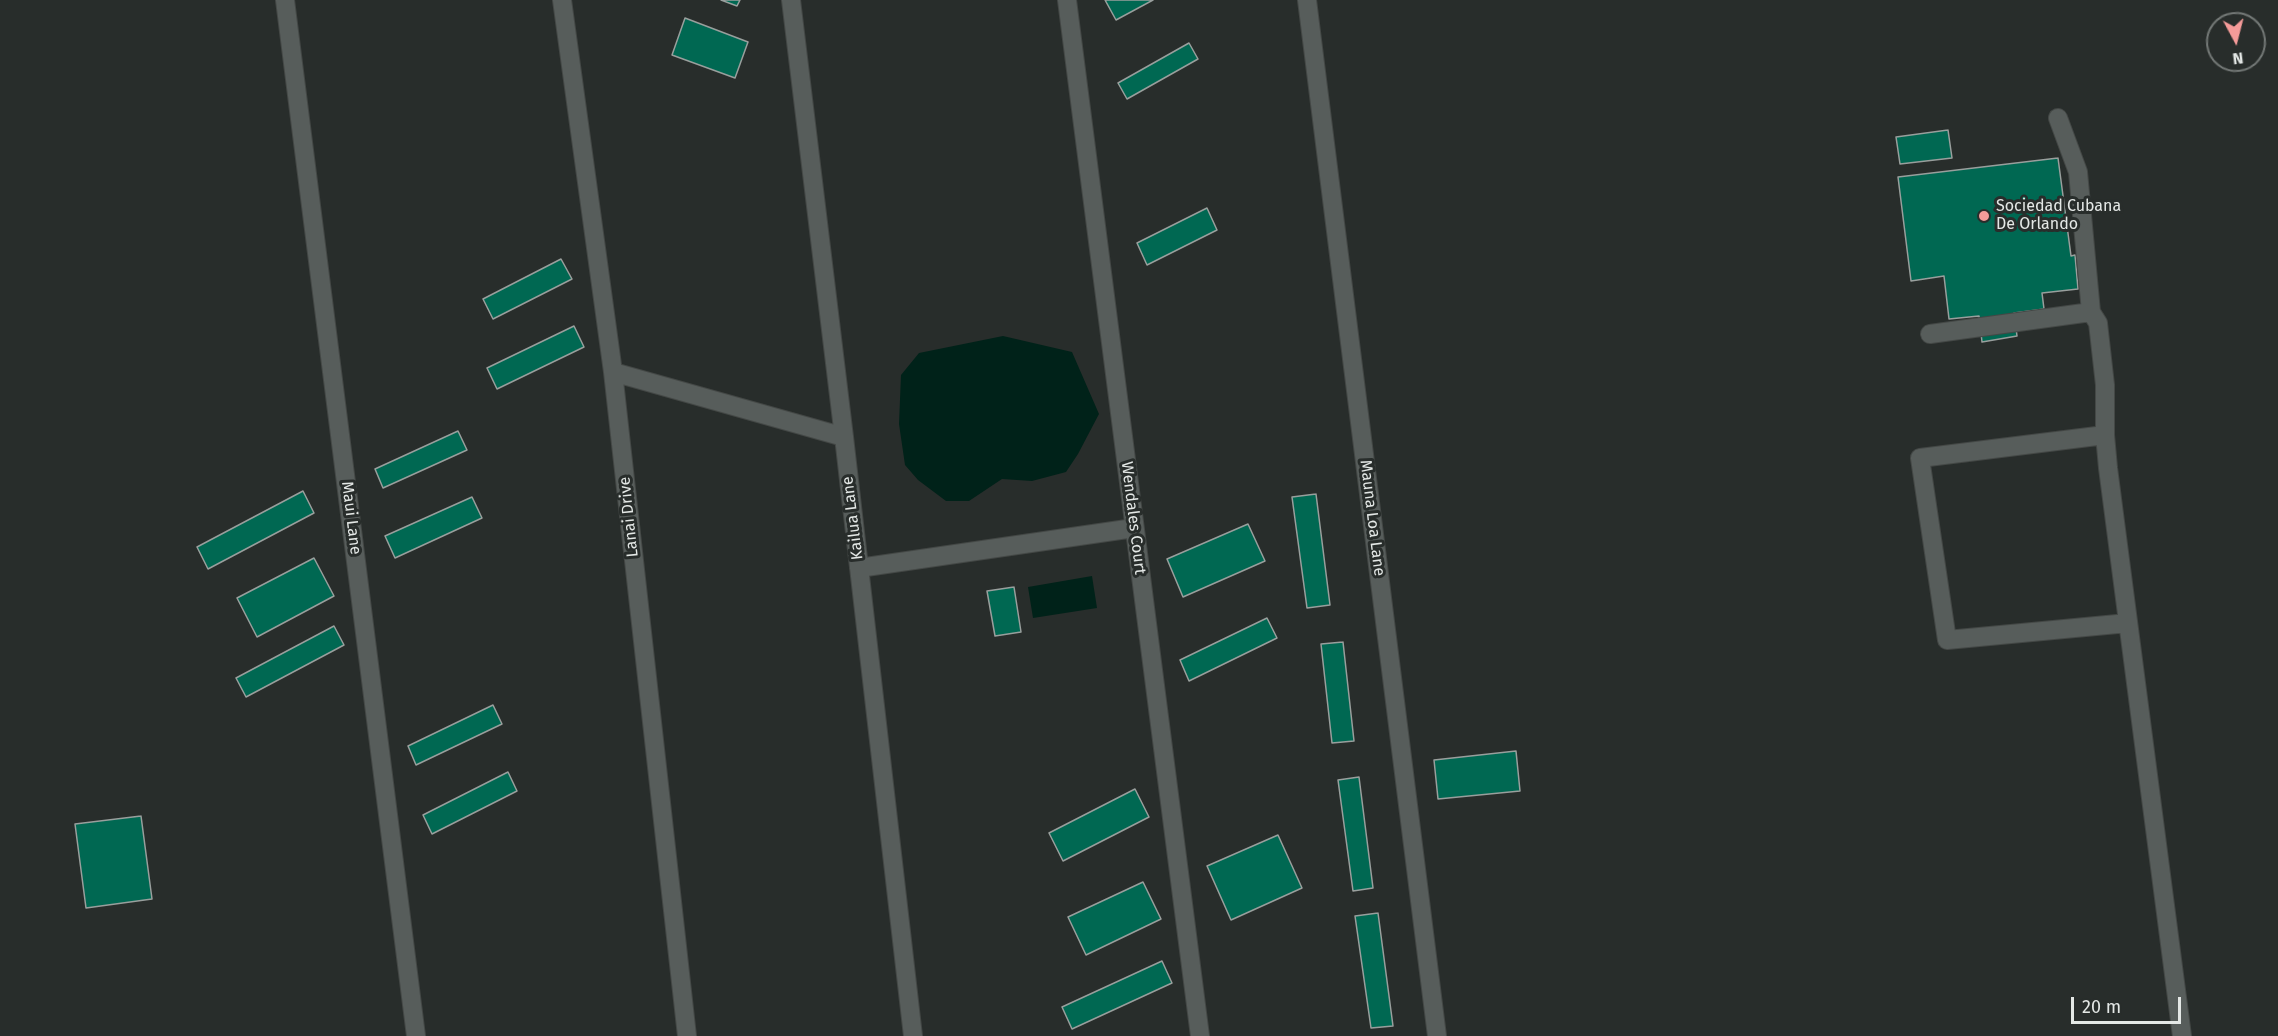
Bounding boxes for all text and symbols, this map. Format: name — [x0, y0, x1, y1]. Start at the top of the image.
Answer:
north arrow — [2206, 12, 2266, 72]
text: N — [2232, 48, 2244, 68]
place label: Sociedad Cubana De Orlando — [1996, 197, 2121, 235]
marker: Sociedad Cubana De Orlando — [1977, 209, 1991, 223]
street label: Mauna Loa Lane — [1355, 459, 1389, 577]
street label: Wendales Court — [1117, 460, 1149, 576]
street label: Kailua Lane — [838, 475, 868, 561]
street label: Lanai Drive — [615, 476, 643, 558]
street label: Maui Lane — [337, 480, 365, 556]
scale bar — [2074, 985, 2184, 1023]
text: 20 m — [2082, 996, 2121, 1018]

